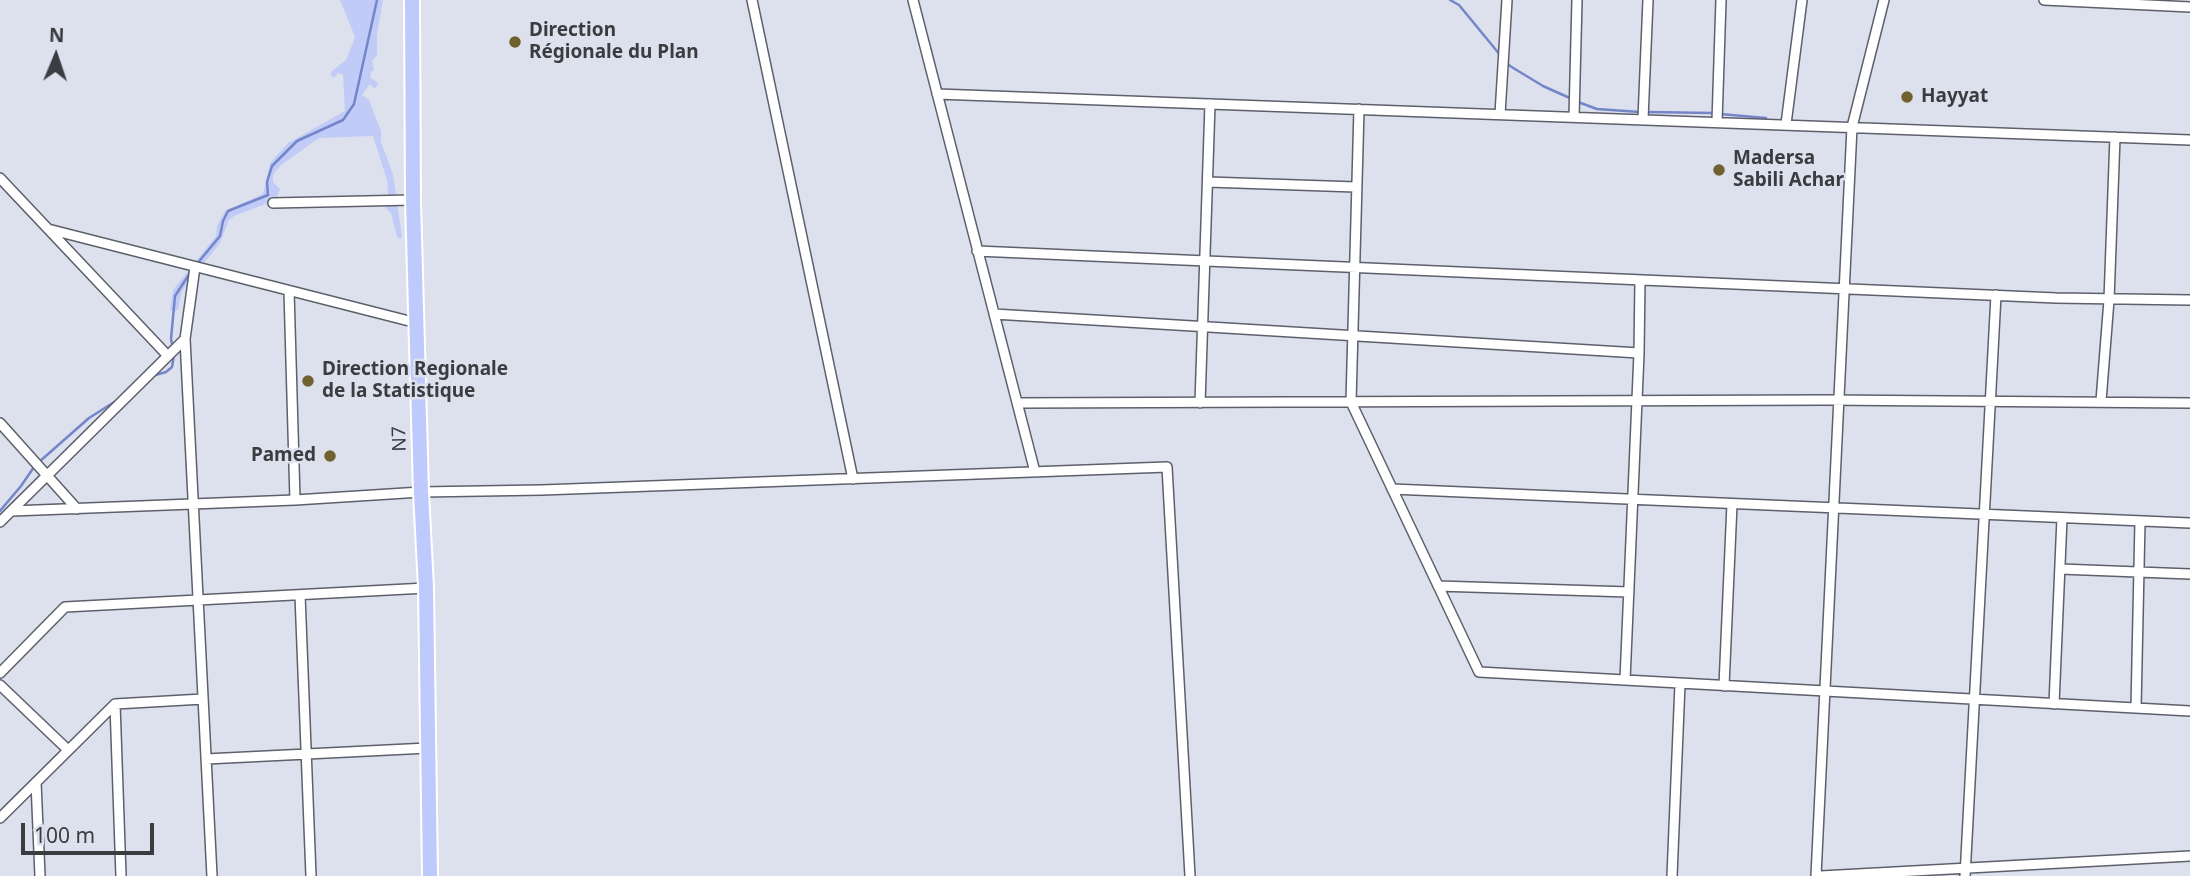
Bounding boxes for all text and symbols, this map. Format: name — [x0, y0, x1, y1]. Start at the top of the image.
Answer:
place label: Direction Régionale du Plan — [529, 20, 699, 64]
north arrow — [21, 21, 91, 91]
text: N — [49, 22, 65, 48]
marker: Direction Régionale du Plan — [507, 34, 523, 50]
place label: Hayyat — [1921, 86, 1988, 108]
marker: Hayyat — [1899, 89, 1915, 105]
place label: Madersa Sabili Achar — [1733, 148, 1844, 192]
marker: Madersa Sabili Achar — [1711, 162, 1727, 178]
place label: Direction Regionale de la Statistique — [322, 359, 508, 403]
marker: Direction Regionale de la Statistique — [300, 373, 316, 389]
street label: N7 — [388, 426, 412, 452]
place label: Pamed — [251, 445, 316, 467]
marker: Pamed — [322, 448, 338, 464]
scale bar — [24, 810, 158, 854]
text: 100 m — [34, 821, 95, 849]

